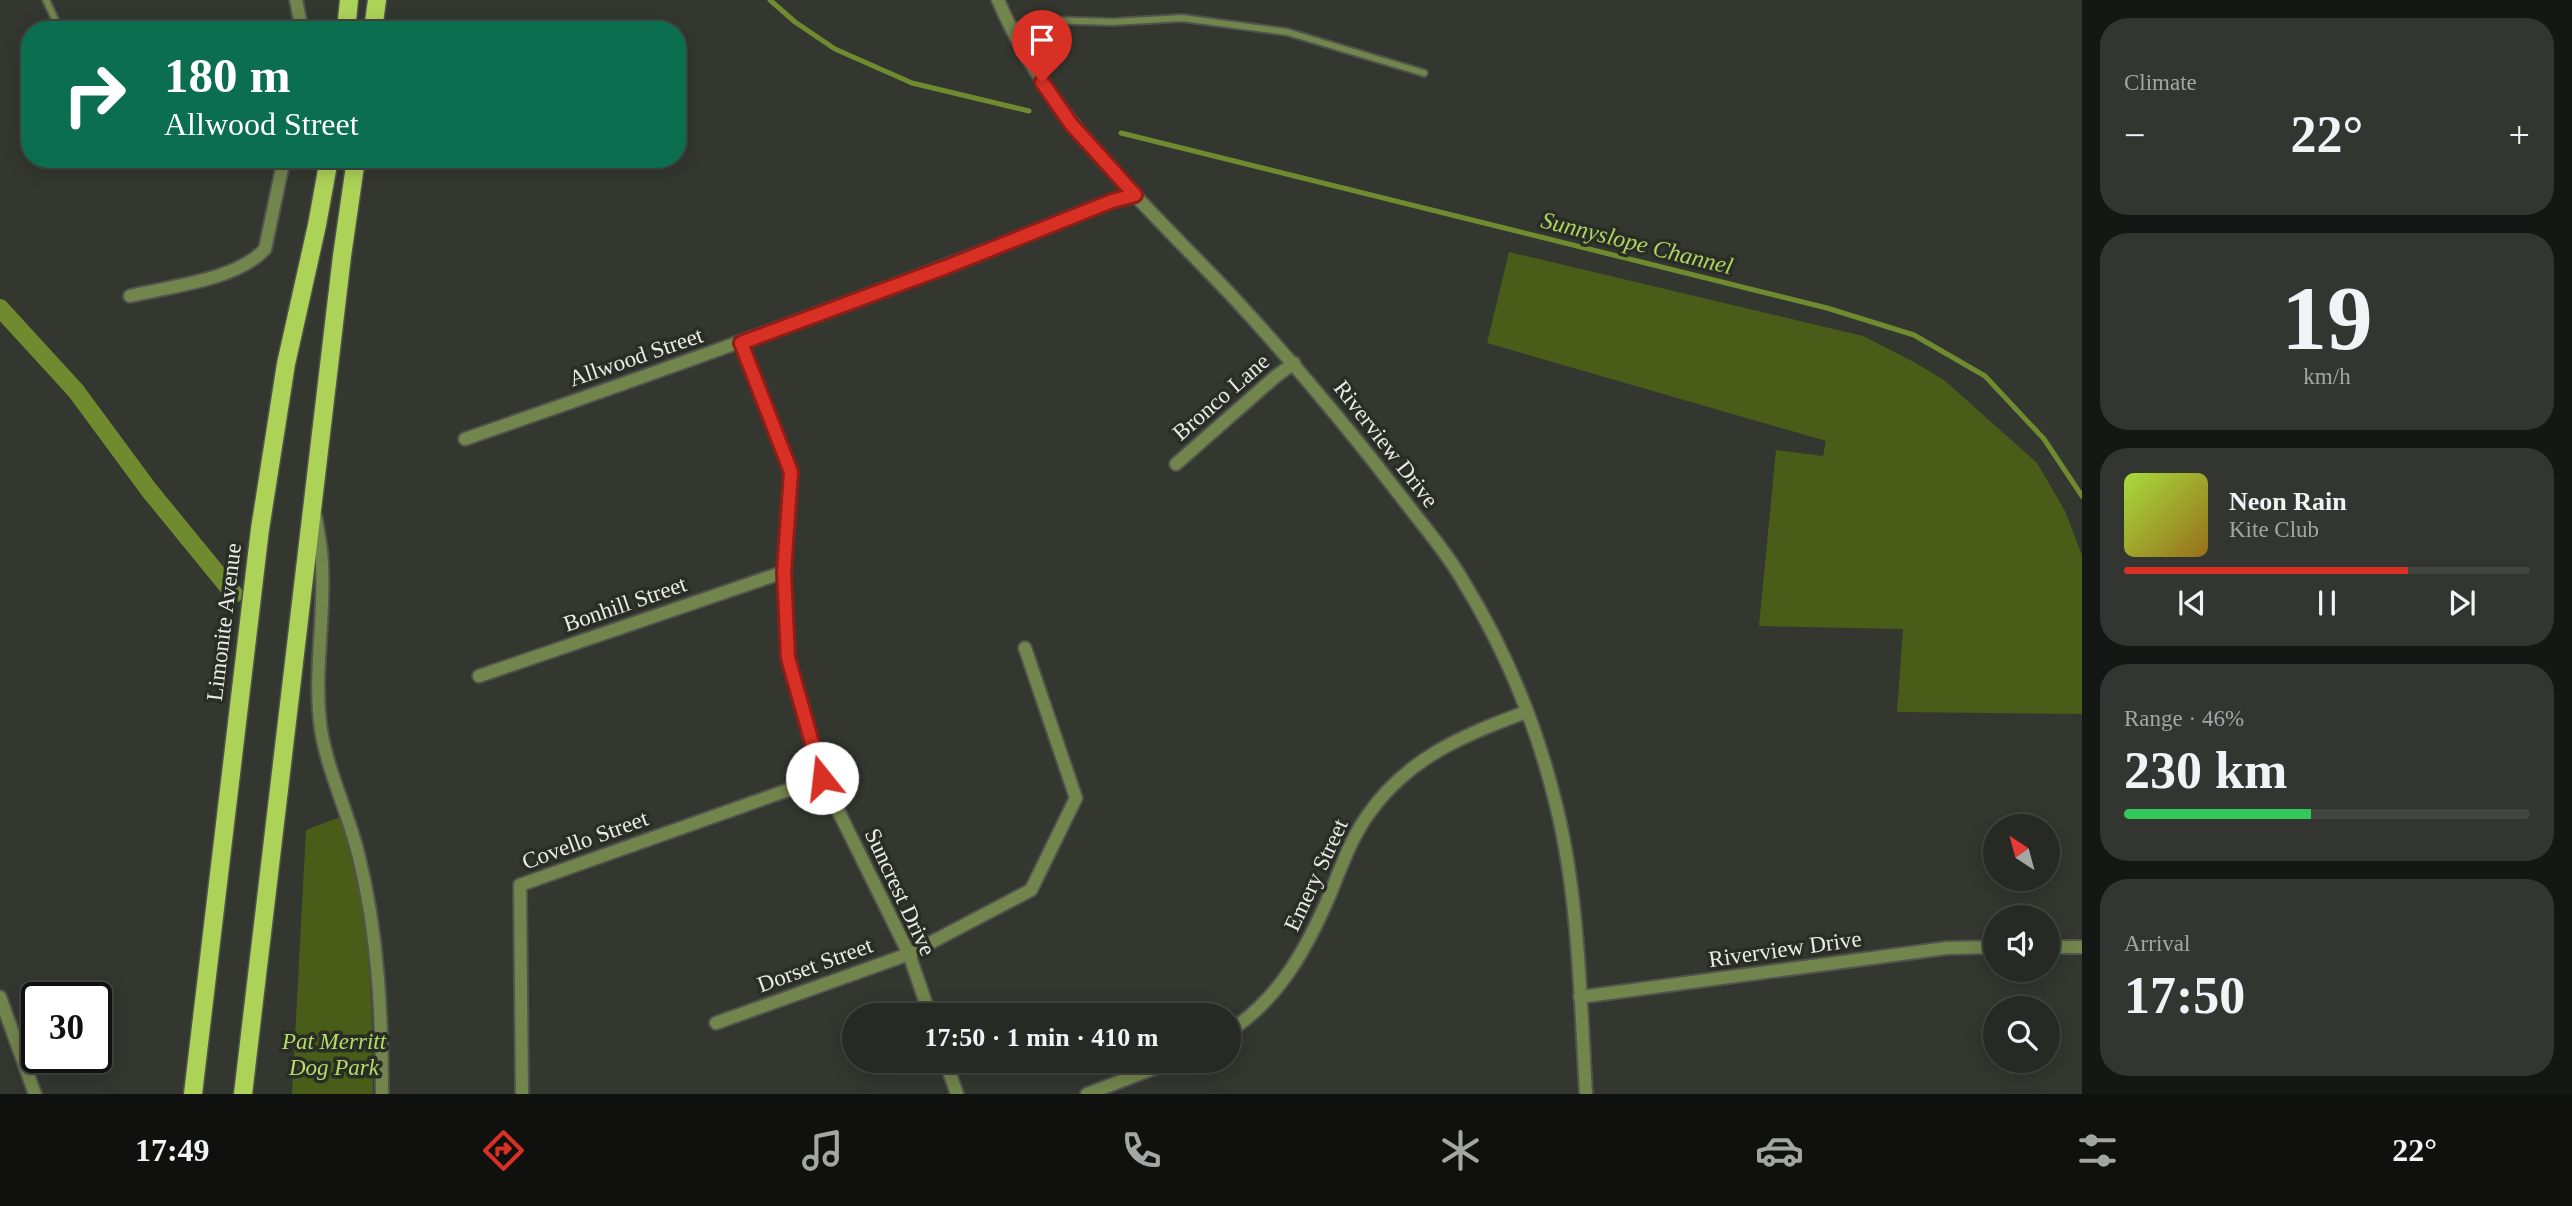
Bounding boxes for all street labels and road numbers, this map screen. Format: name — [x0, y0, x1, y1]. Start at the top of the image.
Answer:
street label: Allwood Street — [566, 322, 707, 392]
street label: Bronco Lane — [1168, 348, 1274, 446]
street label: Riverview Drive — [1329, 376, 1443, 512]
street label: Limonite Avenue — [202, 542, 246, 702]
street label: Bonhill Street — [560, 571, 690, 637]
street label: Covello Street — [519, 805, 652, 874]
street label: Emery Street — [1279, 814, 1353, 935]
street label: Suncrest Drive — [860, 824, 940, 960]
street label: Riverview Drive — [1707, 926, 1863, 972]
street label: Dorset Street — [754, 932, 877, 997]

